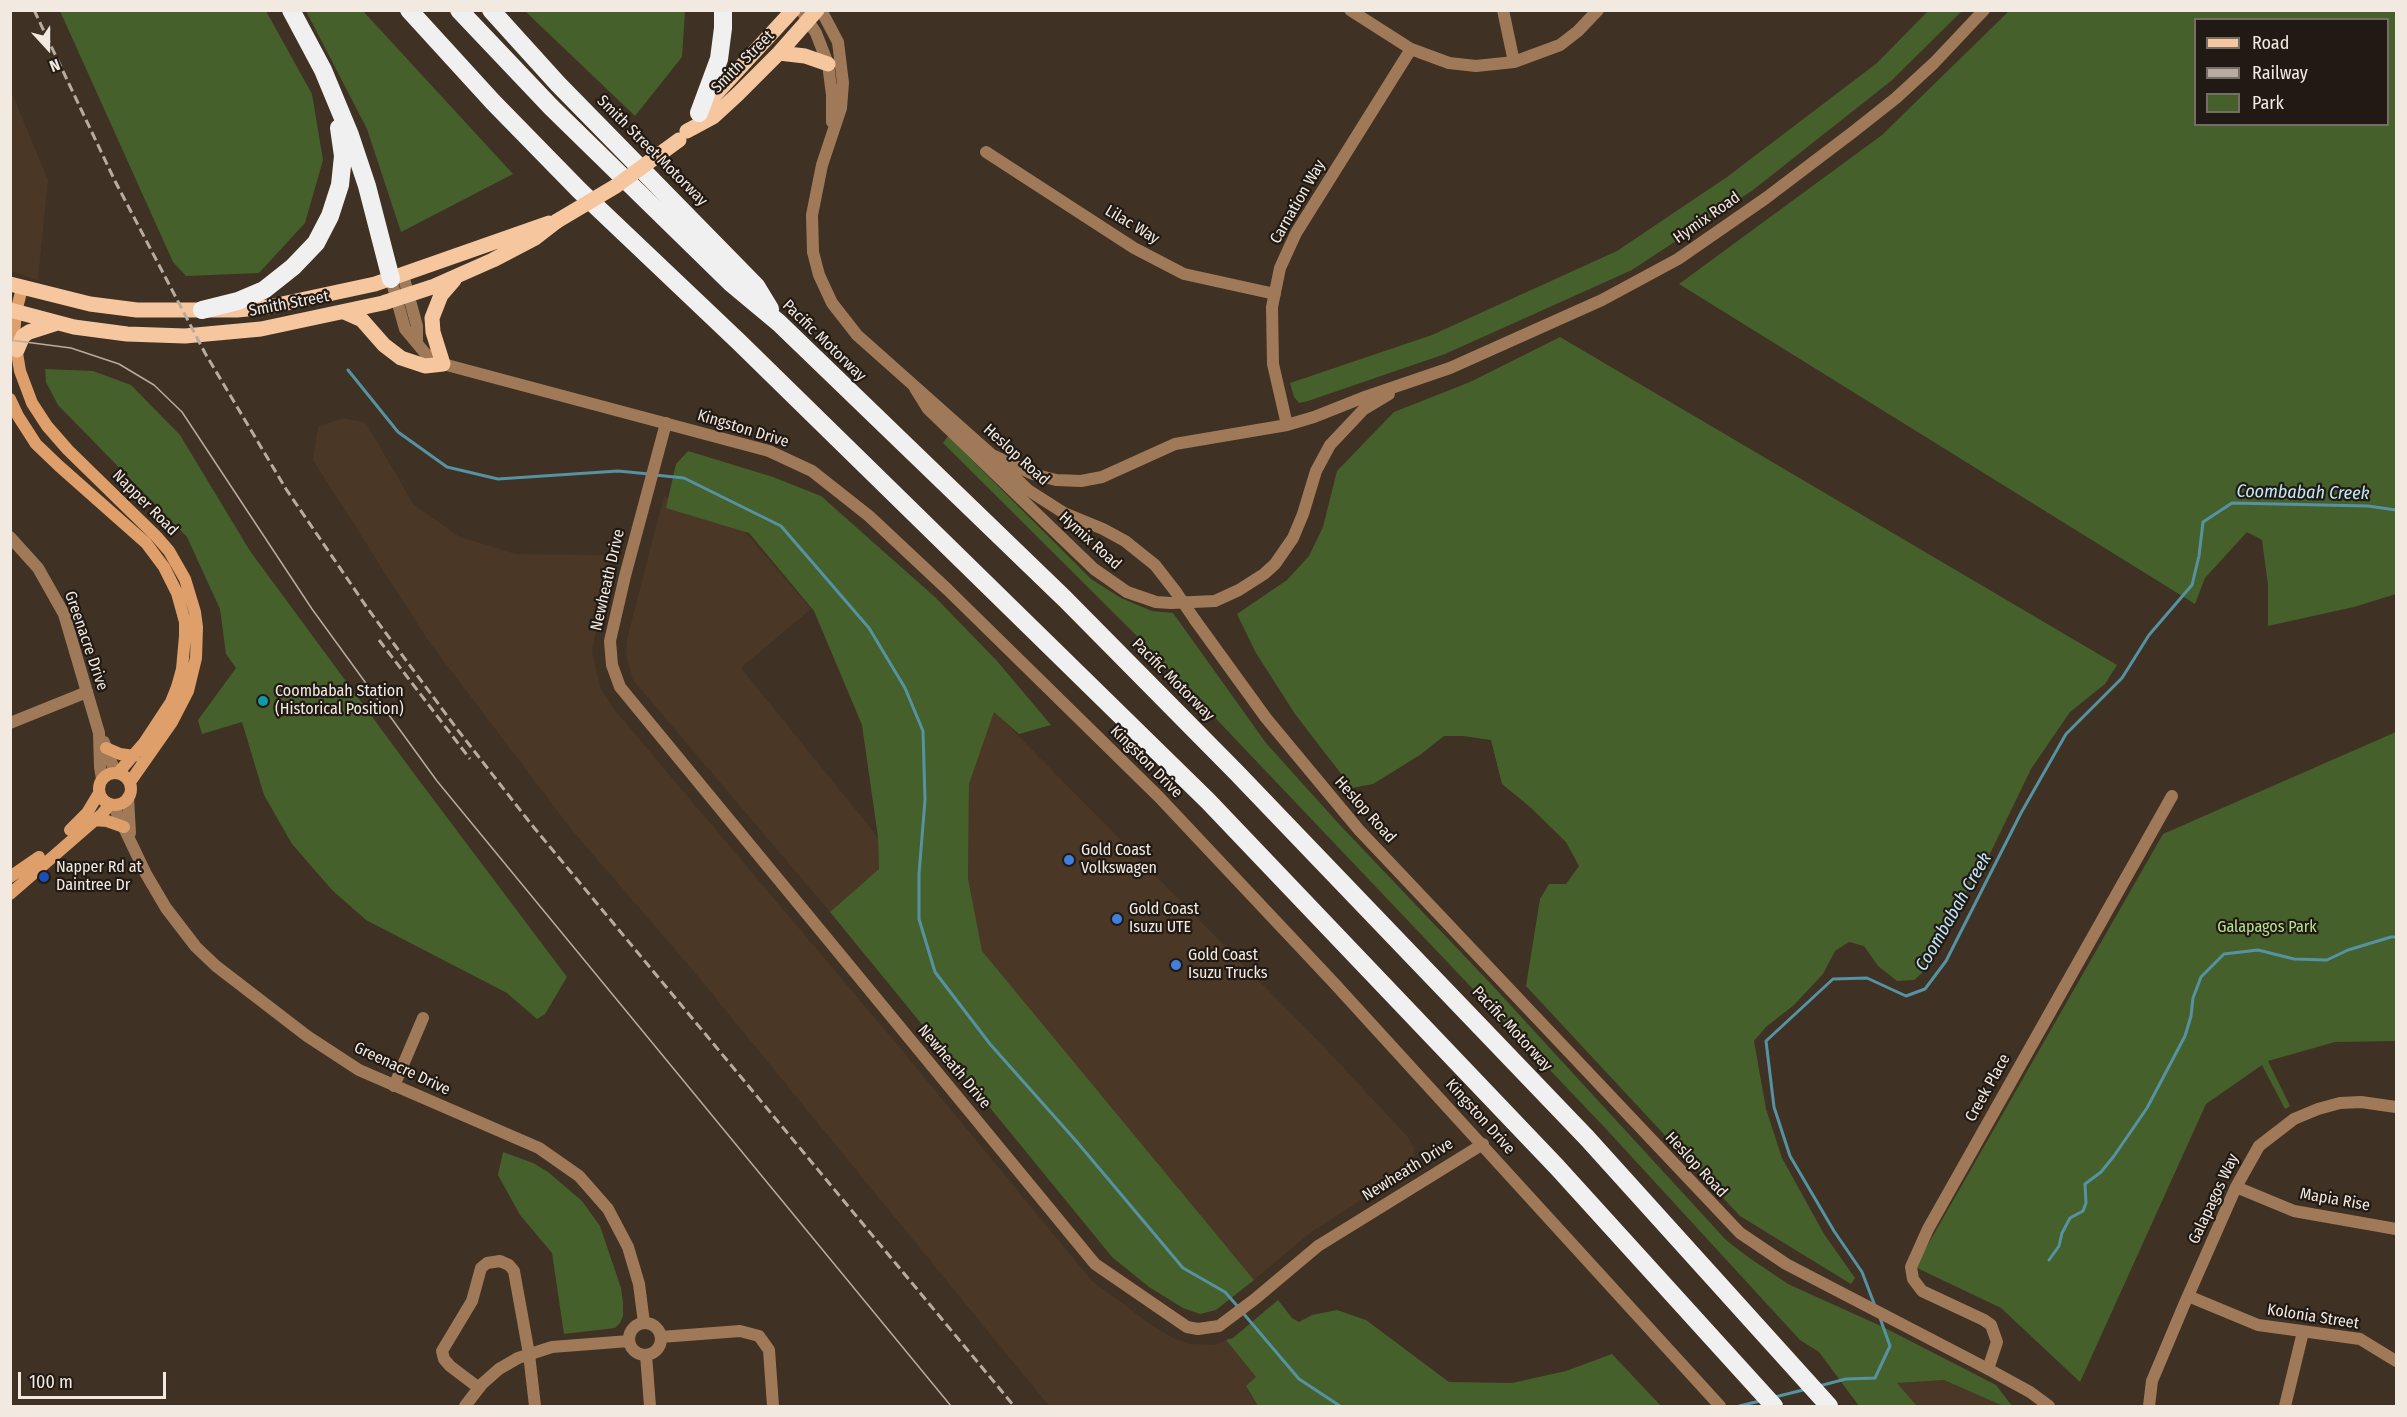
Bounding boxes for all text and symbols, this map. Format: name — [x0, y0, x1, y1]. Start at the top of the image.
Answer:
north arrow — [18, 18, 78, 78]
legend — [2194, 18, 2389, 126]
street label: Smith Street — [708, 27, 778, 97]
text: Road — [2252, 32, 2289, 54]
text: N — [47, 55, 63, 76]
text: Railway — [2252, 62, 2308, 84]
street label: Smith Street Motorway — [593, 92, 711, 210]
text: Park — [2252, 92, 2284, 114]
street label: Carnation Way — [1266, 157, 1330, 247]
street label: Hymix Road — [1670, 188, 1744, 248]
street label: Lilac Way — [1101, 201, 1163, 249]
street label: Smith Street — [247, 287, 331, 321]
street label: Pacific Motorway — [778, 296, 870, 386]
street label: Kingston Drive — [695, 406, 791, 452]
street label: Heslop Road — [979, 420, 1053, 490]
street label: Napper Road — [108, 466, 182, 540]
water label: Coombabah Creek — [2236, 481, 2370, 505]
street label: Hymix Road — [1055, 508, 1125, 574]
street label: Newheath Drive — [587, 527, 629, 633]
street label: Greenacre Drive — [60, 589, 112, 693]
street label: Pacific Motorway — [1128, 635, 1218, 725]
place label: Coombabah Station (Historical Position) — [275, 682, 404, 720]
marker: Coombabah Station (Historical Position) — [256, 694, 270, 708]
street label: Kingston Drive — [1106, 722, 1186, 802]
street label: Heslop Road — [1330, 773, 1400, 847]
place label: Gold Coast Volkswagen — [1081, 841, 1157, 879]
water label: Coombabah Creek — [1911, 849, 1997, 975]
marker: Gold Coast Volkswagen — [1062, 853, 1076, 867]
place label: Napper Rd at Daintree Dr — [56, 858, 142, 896]
marker: Napper Rd at Daintree Dr — [37, 870, 51, 884]
place label: Gold Coast Isuzu UTE — [1129, 900, 1199, 938]
marker: Gold Coast Isuzu UTE — [1110, 912, 1124, 926]
park label: Galapagos Park — [2217, 918, 2317, 938]
place label: Gold Coast Isuzu Trucks — [1188, 946, 1268, 984]
marker: Gold Coast Isuzu Trucks — [1169, 958, 1183, 972]
street label: Pacific Motorway — [1468, 983, 1556, 1075]
street label: Newheath Drive — [913, 1021, 995, 1113]
street label: Greenacre Drive — [351, 1038, 453, 1100]
street label: Creek Place — [1961, 1051, 2015, 1125]
street label: Kingston Drive — [1441, 1075, 1519, 1159]
street label: Heslop Road — [1661, 1128, 1731, 1202]
street label: Newheath Drive — [1359, 1134, 1457, 1206]
street label: Galapagos Way — [2185, 1151, 2243, 1247]
street label: Mapia Rise — [2298, 1184, 2372, 1216]
street label: Kolonia Street — [2266, 1300, 2360, 1334]
scale bar — [21, 1360, 170, 1398]
text: 100 m — [29, 1371, 73, 1393]

